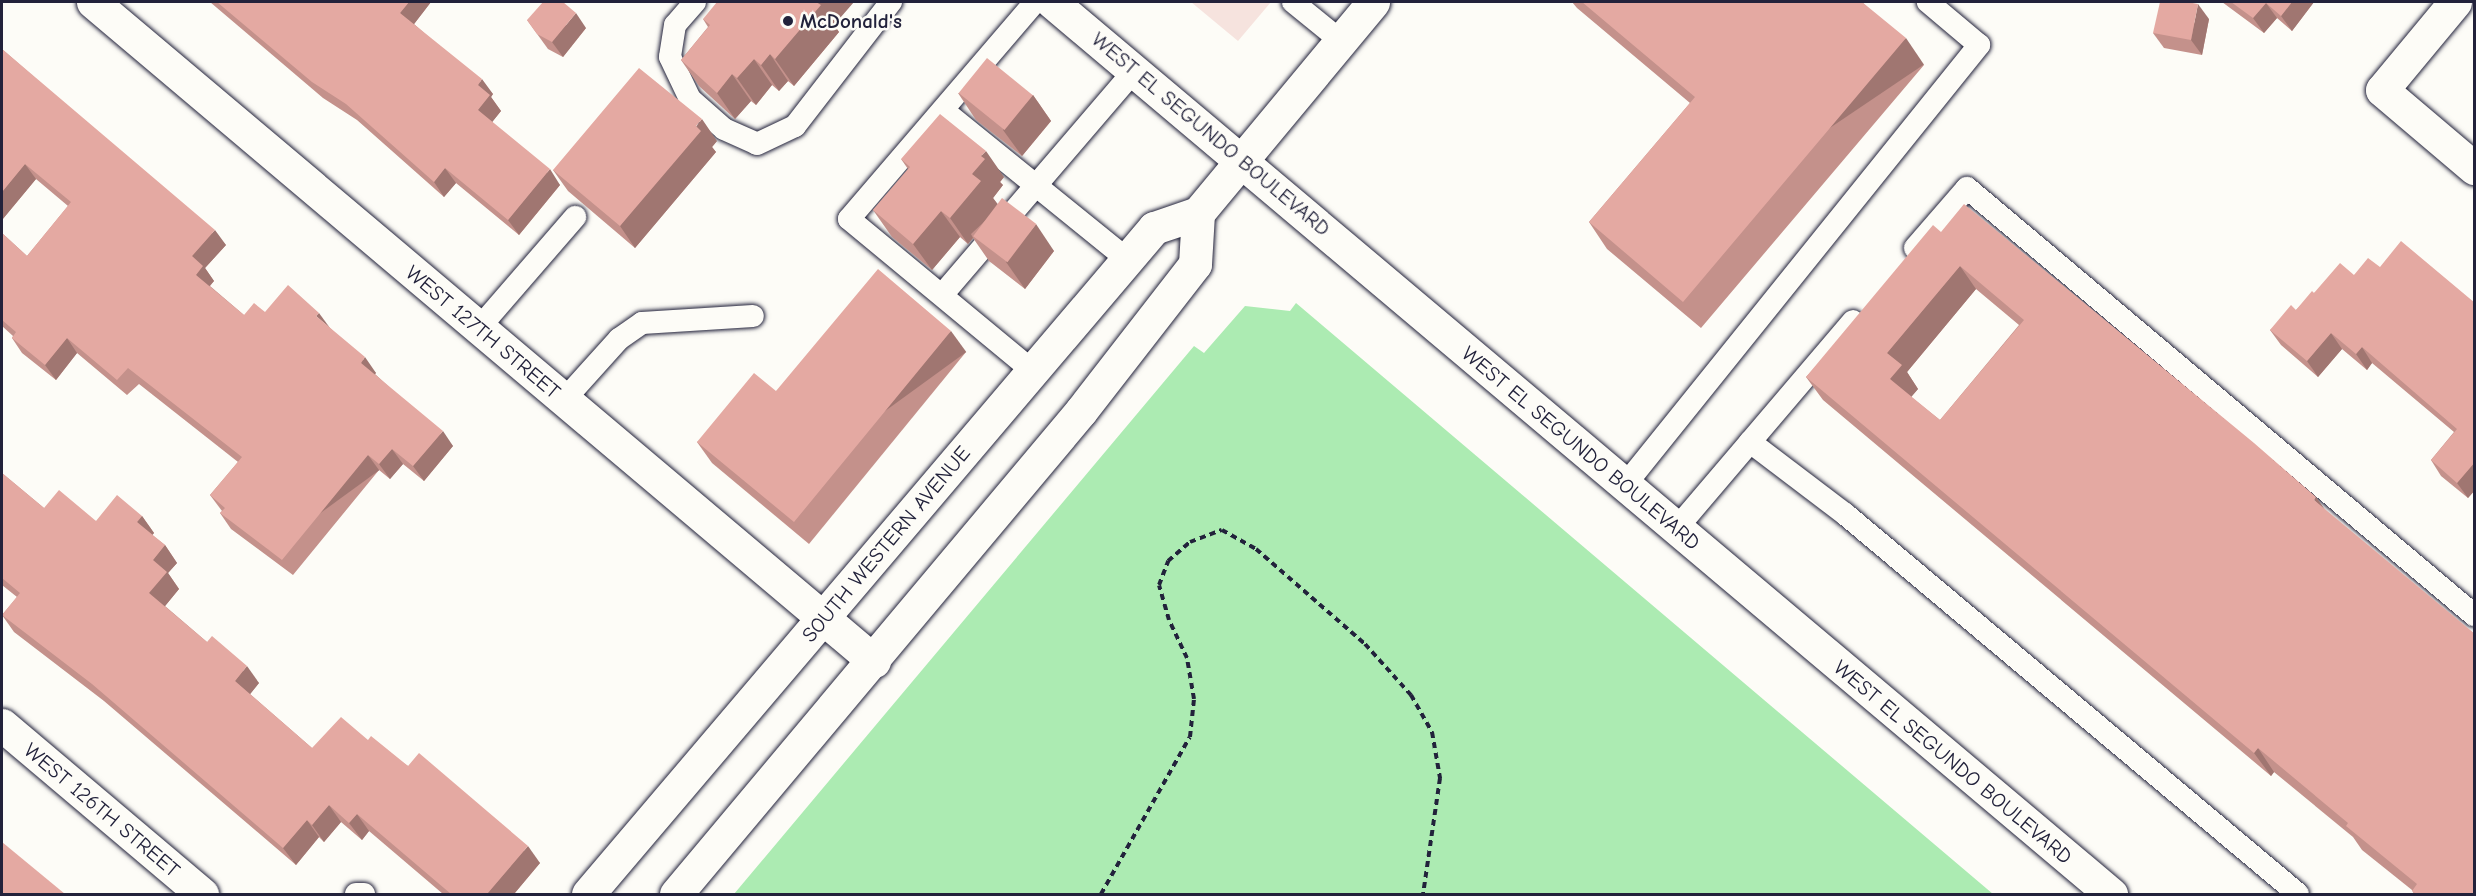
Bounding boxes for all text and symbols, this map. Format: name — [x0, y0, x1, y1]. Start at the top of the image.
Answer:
place label: McDonald's — [800, 8, 902, 34]
marker: McDonald's — [781, 14, 795, 28]
street label: WEST EL SEGUNDO BOULEVARD — [1087, 27, 1335, 241]
street label: WEST 127TH STREET — [401, 260, 565, 404]
street label: WEST EL SEGUNDO BOULEVARD — [1457, 341, 1705, 555]
street label: SOUTH WESTERN AVENUE — [797, 441, 975, 647]
street label: WEST EL SEGUNDO BOULEVARD — [1829, 655, 2077, 869]
street label: WEST 126TH STREET — [19, 737, 185, 883]

